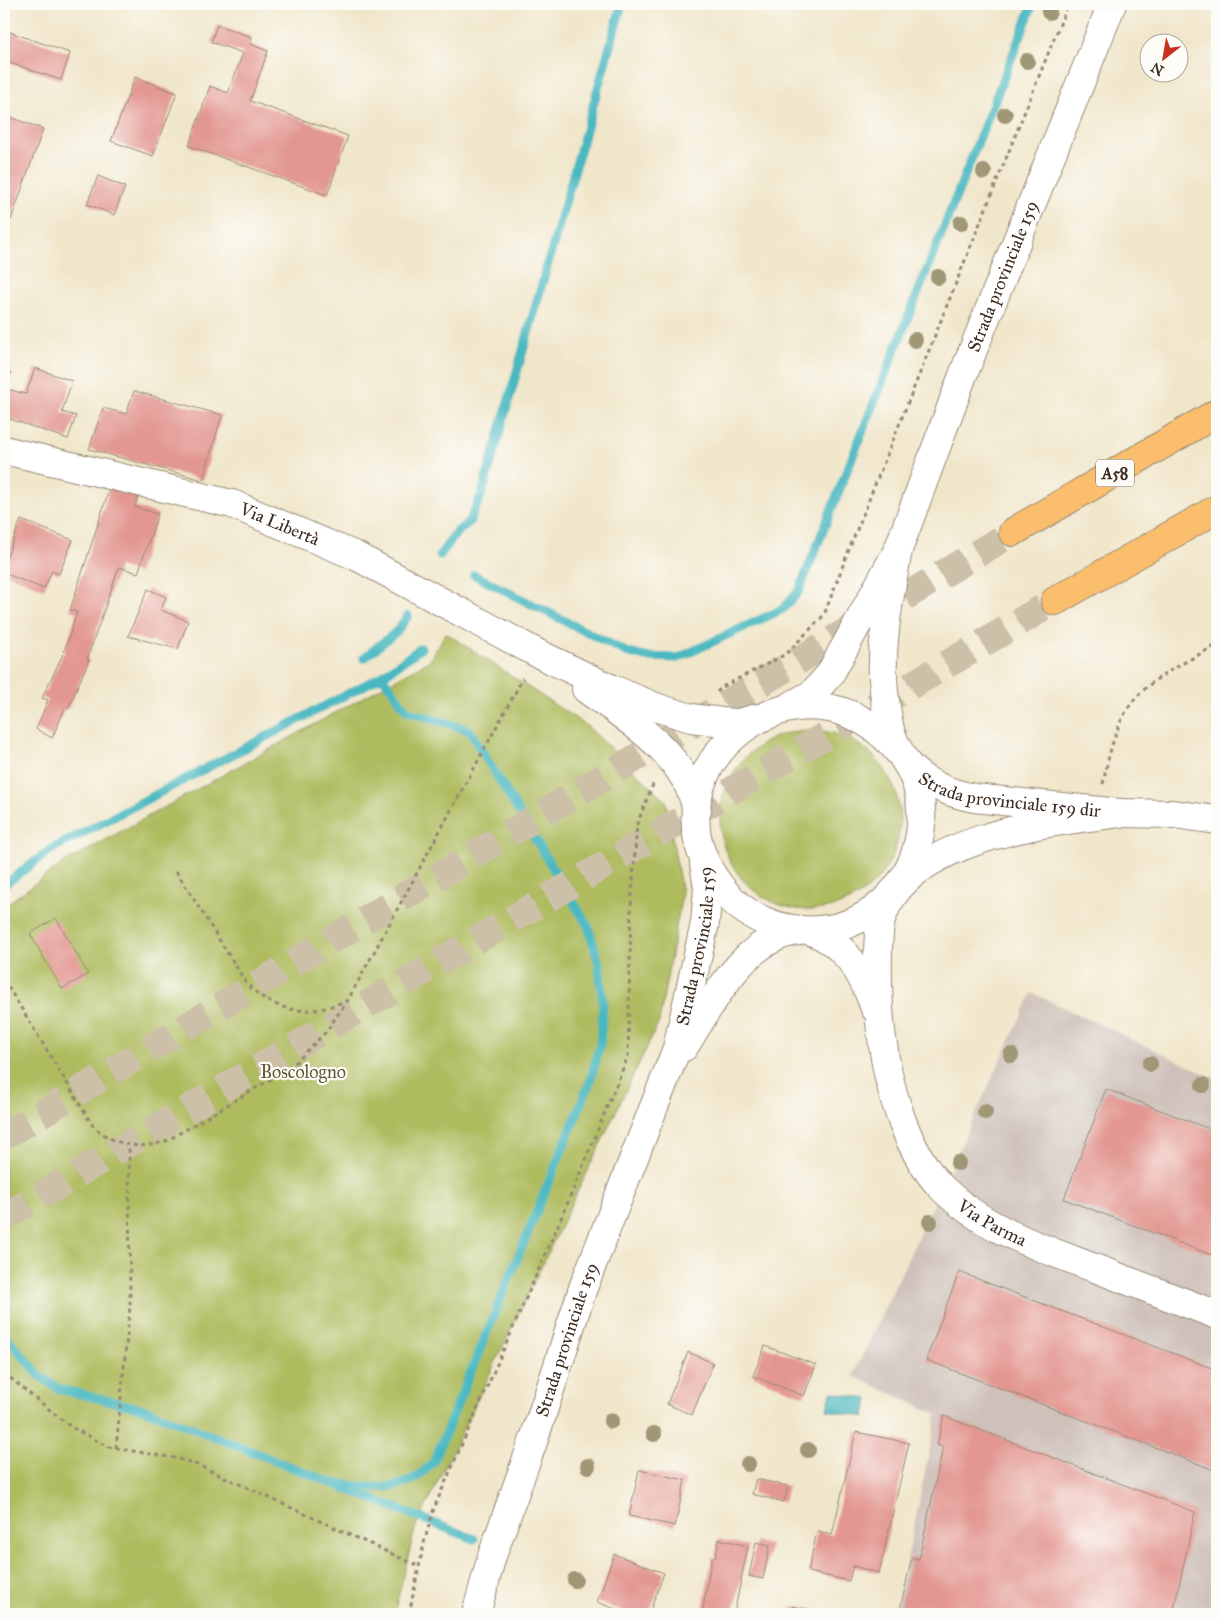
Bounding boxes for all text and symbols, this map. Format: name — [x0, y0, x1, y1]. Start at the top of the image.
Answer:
north arrow — [1138, 32, 1188, 82]
text: N — [1148, 58, 1167, 79]
street label: Strada provinciale 159 — [962, 197, 1043, 355]
road number: A58 — [1096, 459, 1134, 486]
street label: Via Libertà — [236, 497, 323, 551]
street label: Strada provinciale 159 dir — [914, 767, 1102, 822]
street label: Strada provinciale 159 — [671, 865, 719, 1028]
park label: Boscologno — [260, 1061, 346, 1084]
street label: Via Parma — [952, 1194, 1030, 1251]
street label: Strada provinciale 159 — [531, 1259, 603, 1420]

